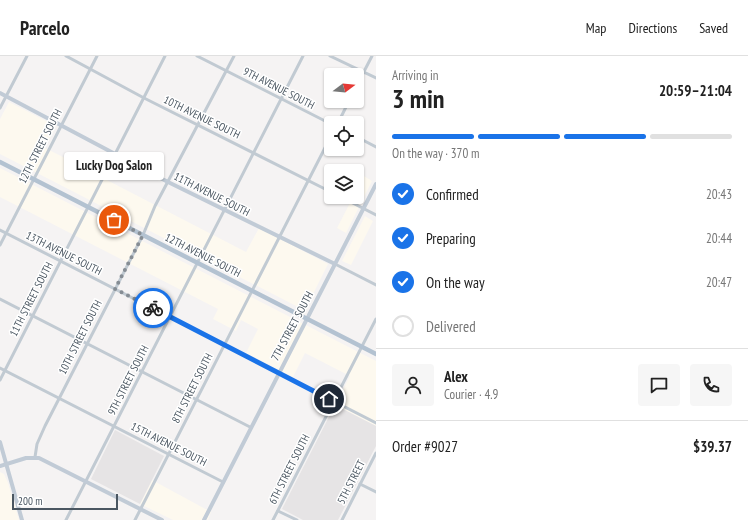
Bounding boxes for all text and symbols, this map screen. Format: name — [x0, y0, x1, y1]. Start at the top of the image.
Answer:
text: Parcelo — [20, 16, 70, 40]
text: Map — [586, 19, 606, 37]
text: Directions — [628, 19, 677, 37]
text: Saved — [699, 19, 728, 37]
street label: 9TH AVENUE SOUTH — [241, 64, 317, 112]
text: Arriving in — [392, 67, 439, 84]
north arrow — [324, 68, 364, 108]
map controls — [324, 68, 364, 204]
text: 20:59–21:04 — [659, 81, 732, 100]
text: 3 min — [392, 82, 445, 115]
street label: 10TH AVENUE SOUTH — [161, 92, 243, 142]
street label: 12TH STREET SOUTH — [15, 106, 65, 186]
button: locate — [324, 116, 364, 156]
text: On the way · 370 m — [392, 145, 479, 162]
callout: Lucky Dog Salon — [64, 152, 164, 180]
text: Lucky Dog Salon — [76, 157, 152, 174]
button: layers — [324, 164, 364, 204]
street label: 11TH AVENUE SOUTH — [172, 169, 252, 219]
icon: check — [392, 183, 414, 205]
text: Confirmed — [426, 185, 479, 204]
text: 20:43 — [706, 186, 732, 203]
pin — [97, 203, 131, 237]
icon: bag — [103, 209, 125, 231]
icon: check — [392, 227, 414, 249]
street label: 13TH AVENUE SOUTH — [24, 228, 104, 278]
text: Preparing — [426, 229, 476, 248]
street label: 12TH AVENUE SOUTH — [163, 230, 243, 280]
text: 20:44 — [706, 230, 732, 247]
street label: 11TH STREET SOUTH — [6, 259, 56, 339]
icon: check — [392, 271, 414, 293]
text: On the way — [426, 273, 485, 292]
text: 20:47 — [706, 274, 732, 291]
courier — [133, 288, 173, 328]
street label: 7TH STREET SOUTH — [268, 289, 316, 363]
street label: 10TH STREET SOUTH — [55, 297, 105, 377]
icon: bike — [142, 297, 164, 319]
text: Delivered — [426, 317, 476, 336]
street label: 9TH STREET SOUTH — [104, 343, 152, 417]
street label: 8TH STREET SOUTH — [168, 351, 216, 425]
button: person — [392, 364, 434, 406]
button: chat — [638, 364, 680, 406]
button: phone — [690, 364, 732, 406]
text: Alex — [444, 367, 468, 386]
pin — [312, 382, 346, 416]
text: Courier · 4.9 — [444, 386, 498, 403]
icon: home — [318, 388, 340, 410]
street label: 15TH AVENUE SOUTH — [129, 419, 209, 469]
street label: 6TH STREET SOUTH — [265, 432, 313, 506]
text: Order #9027 — [392, 437, 458, 456]
text: $39.37 — [693, 437, 732, 456]
street label: 5TH STREET — [334, 458, 368, 506]
scale bar — [12, 492, 118, 511]
text: 200 m — [18, 494, 42, 508]

